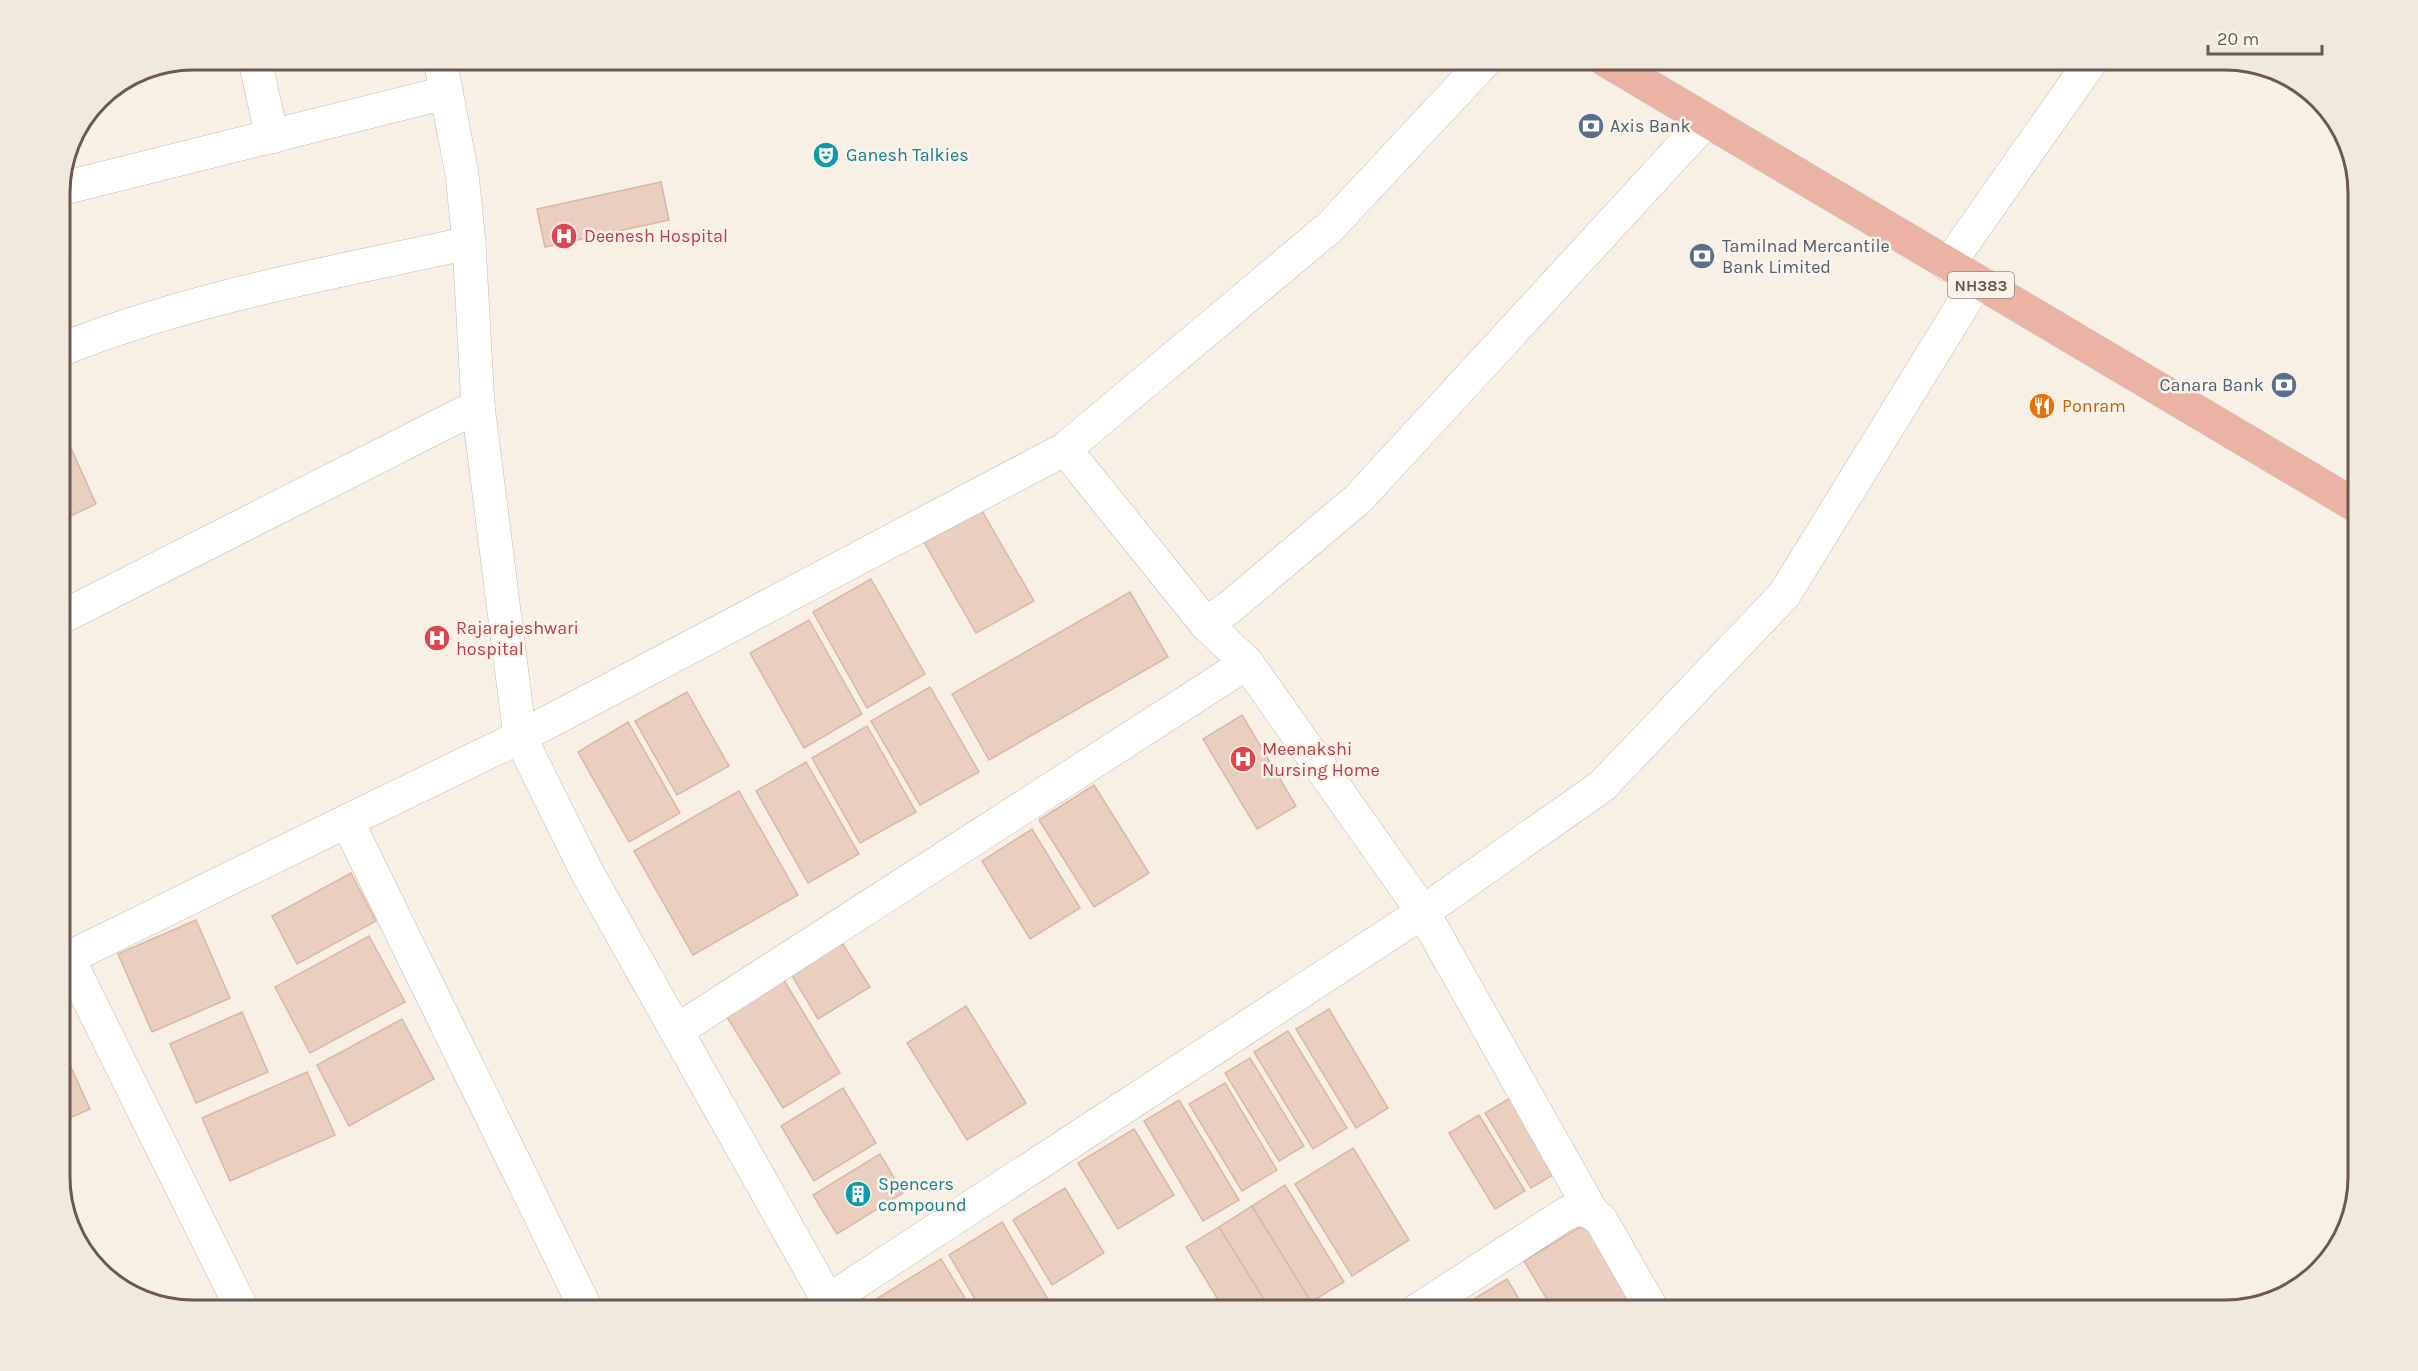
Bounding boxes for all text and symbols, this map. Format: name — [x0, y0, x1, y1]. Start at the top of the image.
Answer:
scale bar — [2208, 18, 2322, 56]
text: 20 m — [2217, 28, 2259, 50]
bank icon: Axis Bank — [1576, 111, 1606, 141]
place label: Axis Bank — [1610, 115, 1691, 137]
theatre icon: Ganesh Talkies — [811, 140, 841, 170]
place label: Ganesh Talkies — [846, 144, 969, 166]
hospital icon: Deenesh Hospital — [549, 221, 579, 251]
place label: Deenesh Hospital — [584, 225, 728, 247]
place label: Tamilnad Mercantile Bank Limited — [1722, 235, 1890, 278]
bank icon: Tamilnad Mercantile Bank Limited — [1687, 241, 1717, 271]
road number: NH383 — [1948, 272, 2014, 298]
bank icon: Canara Bank — [2269, 370, 2299, 400]
place label: Canara Bank — [2159, 374, 2264, 396]
restaurant icon: Ponram — [2027, 391, 2057, 421]
place label: Ponram — [2062, 395, 2126, 417]
place label: Rajarajeshwari hospital — [456, 617, 579, 660]
hospital icon: Rajarajeshwari hospital — [422, 623, 452, 653]
place label: Meenakshi Nursing Home — [1262, 738, 1380, 781]
hospital icon: Meenakshi Nursing Home — [1228, 744, 1258, 774]
place label: Spencers compound — [878, 1173, 967, 1216]
building icon: Spencers compound — [843, 1179, 873, 1209]

